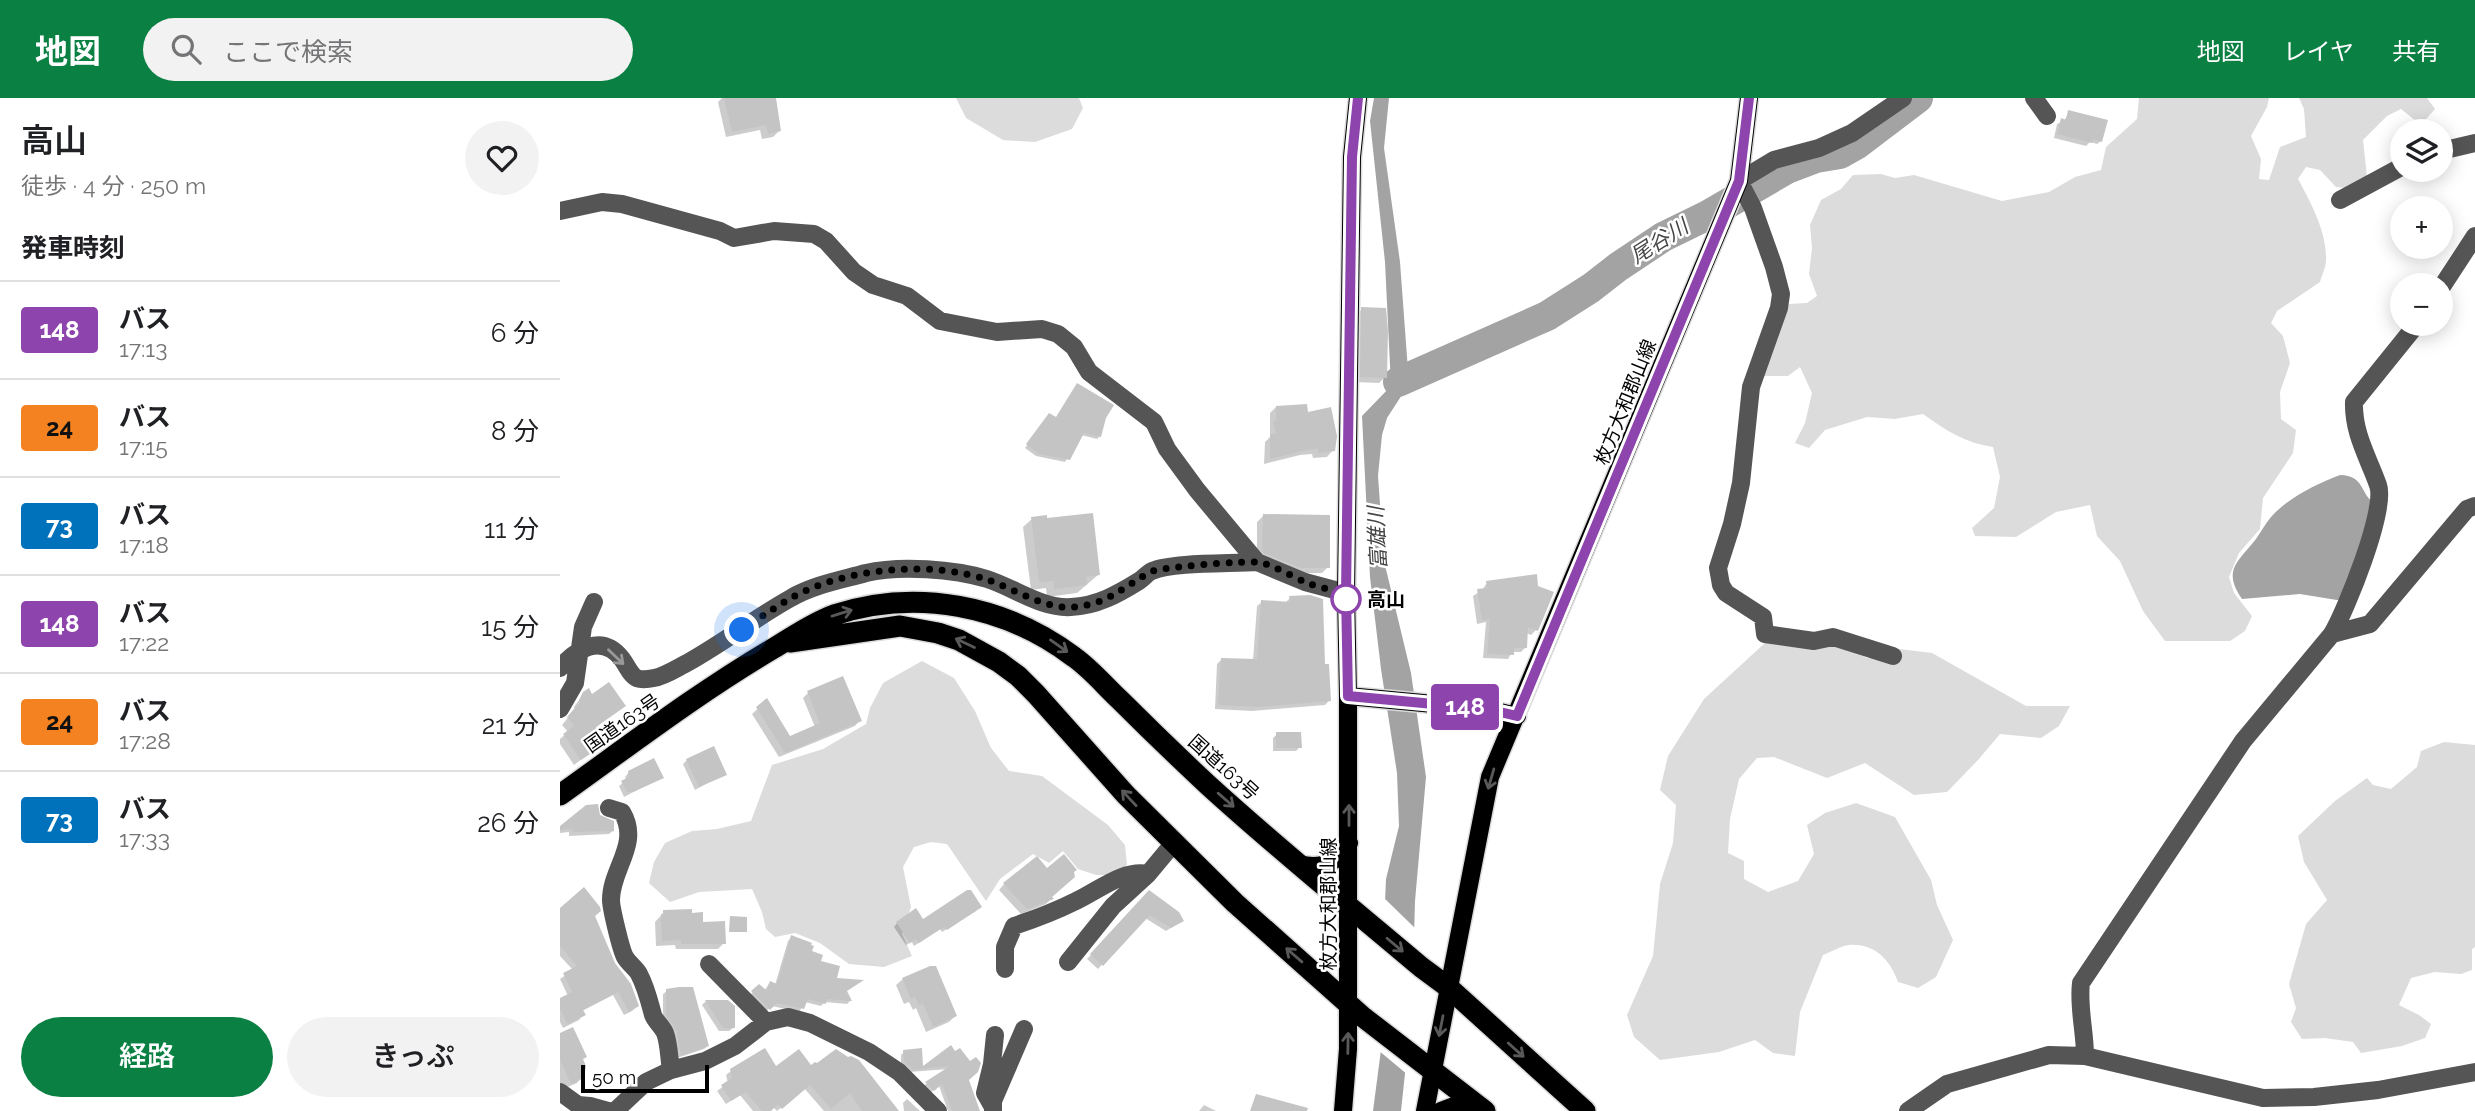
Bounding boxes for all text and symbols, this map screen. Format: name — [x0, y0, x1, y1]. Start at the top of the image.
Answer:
search box — [143, 18, 633, 81]
icon: search — [167, 30, 205, 68]
text: 地図 — [35, 32, 101, 71]
text: ここで検索 — [223, 37, 353, 67]
text: 地図 — [2197, 37, 2245, 66]
text: レイヤ — [2283, 37, 2354, 66]
text: 共有 — [2392, 37, 2440, 66]
map controls — [2390, 119, 2453, 336]
button: layers — [2390, 119, 2453, 182]
text: 高山 — [21, 121, 87, 160]
button: heart — [465, 121, 539, 195]
text: 徒歩 · 4 分 · 250 m — [21, 172, 206, 199]
button: + — [2390, 196, 2453, 259]
water label: 尾谷川 — [1626, 213, 1694, 268]
text: 発車時刻 — [21, 233, 125, 263]
button: − — [2390, 273, 2453, 336]
text: バス — [119, 304, 171, 334]
text: 148 — [39, 315, 80, 344]
text: 6 分 — [491, 318, 539, 348]
text: 17:13 — [119, 335, 167, 362]
street label: 枚方大和郡山線 — [1590, 336, 1660, 468]
text: バス — [119, 402, 171, 432]
text: 24 — [46, 413, 73, 442]
text: 8 分 — [491, 416, 539, 446]
text: 17:15 — [119, 433, 168, 460]
text: バス — [119, 500, 171, 530]
water label: 富雄川 — [1363, 504, 1391, 570]
text: 73 — [46, 511, 73, 540]
text: 11 分 — [484, 514, 539, 544]
text: 17:18 — [119, 531, 169, 558]
marker: 高山 — [1331, 584, 1361, 614]
place label: 高山 — [1367, 588, 1405, 610]
text: バス — [119, 598, 171, 628]
one-way arrow — [830, 606, 852, 618]
text: 148 — [39, 609, 80, 638]
text: 15 分 — [481, 612, 539, 642]
your location — [724, 612, 759, 647]
text: 17:22 — [119, 629, 169, 656]
one-way arrow — [955, 636, 976, 650]
one-way arrow — [1049, 639, 1068, 653]
one-way arrow — [607, 648, 624, 665]
line badge: 148 — [1425, 684, 1505, 730]
street label: 国道163号 — [580, 689, 664, 757]
text: 148 — [1445, 692, 1485, 721]
text: バス — [119, 696, 171, 726]
text: 24 — [46, 707, 73, 736]
text: 21 分 — [482, 710, 539, 740]
text: 17:28 — [119, 727, 171, 754]
street label: 国道163号 — [1184, 730, 1264, 804]
one-way arrow — [1484, 767, 1497, 790]
one-way arrow — [1121, 789, 1137, 807]
one-way arrow — [1217, 792, 1235, 808]
text: バス — [119, 794, 171, 824]
one-way arrow — [1342, 804, 1356, 827]
text: 73 — [46, 805, 73, 834]
text: 26 分 — [477, 808, 539, 838]
text: 17:33 — [119, 825, 170, 852]
street label: 枚方大和郡山線 — [1317, 837, 1339, 971]
one-way arrow — [1386, 937, 1404, 953]
one-way arrow — [1285, 947, 1303, 963]
one-way arrow — [1433, 1014, 1447, 1037]
button: 経路 — [21, 1017, 273, 1097]
button: きっぷ — [287, 1017, 539, 1097]
one-way arrow — [1341, 1032, 1355, 1055]
one-way arrow — [1507, 1041, 1524, 1058]
scale bar — [581, 1062, 709, 1094]
text: 50 m — [592, 1066, 636, 1088]

